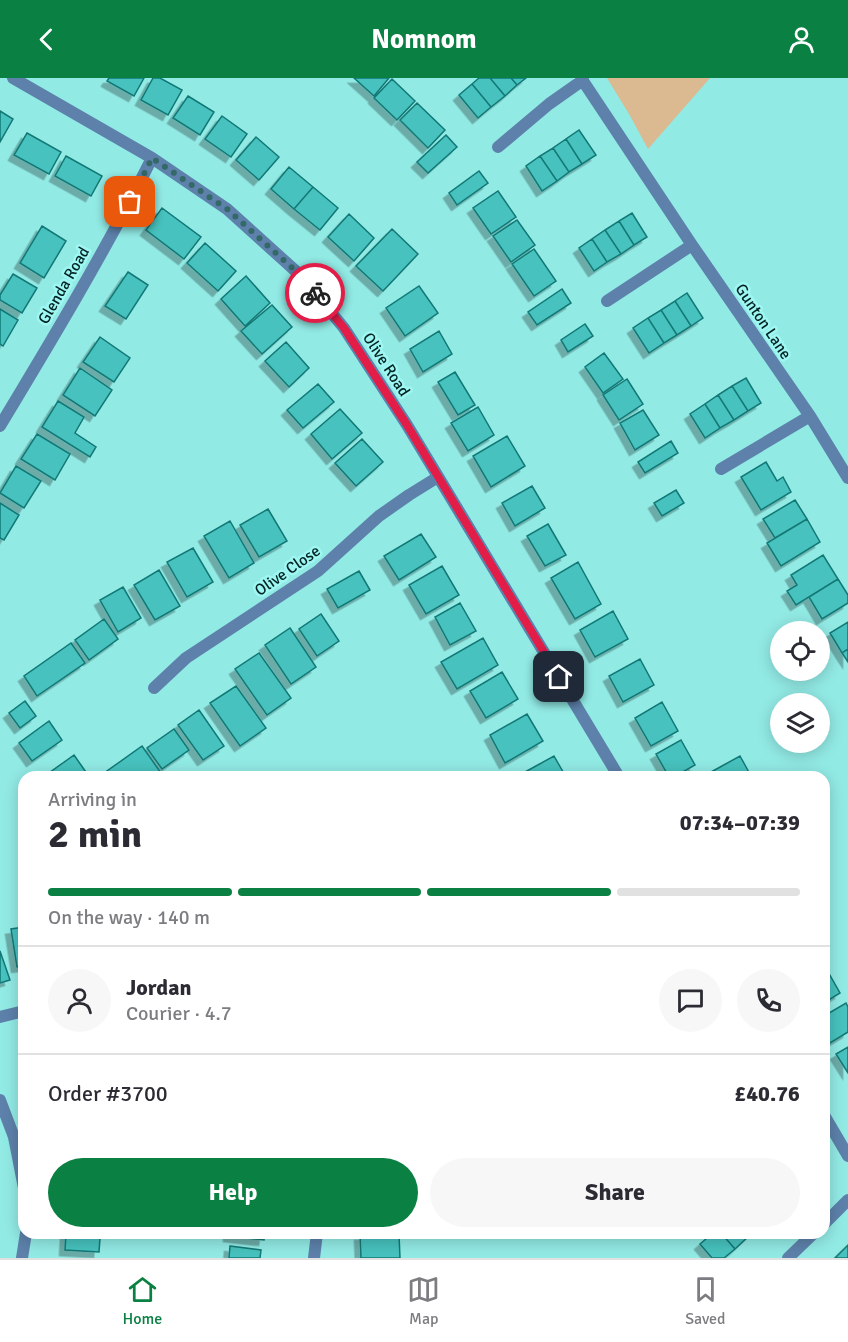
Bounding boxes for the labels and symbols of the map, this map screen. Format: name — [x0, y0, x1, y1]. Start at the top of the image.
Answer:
pin — [104, 176, 155, 227]
street label: Glenda Road — [34, 243, 94, 328]
courier — [285, 263, 345, 323]
street label: Gunton Lane — [731, 280, 796, 363]
street label: Olive Road — [358, 329, 414, 400]
street label: Olive Close — [251, 541, 324, 601]
pin — [533, 651, 584, 702]

